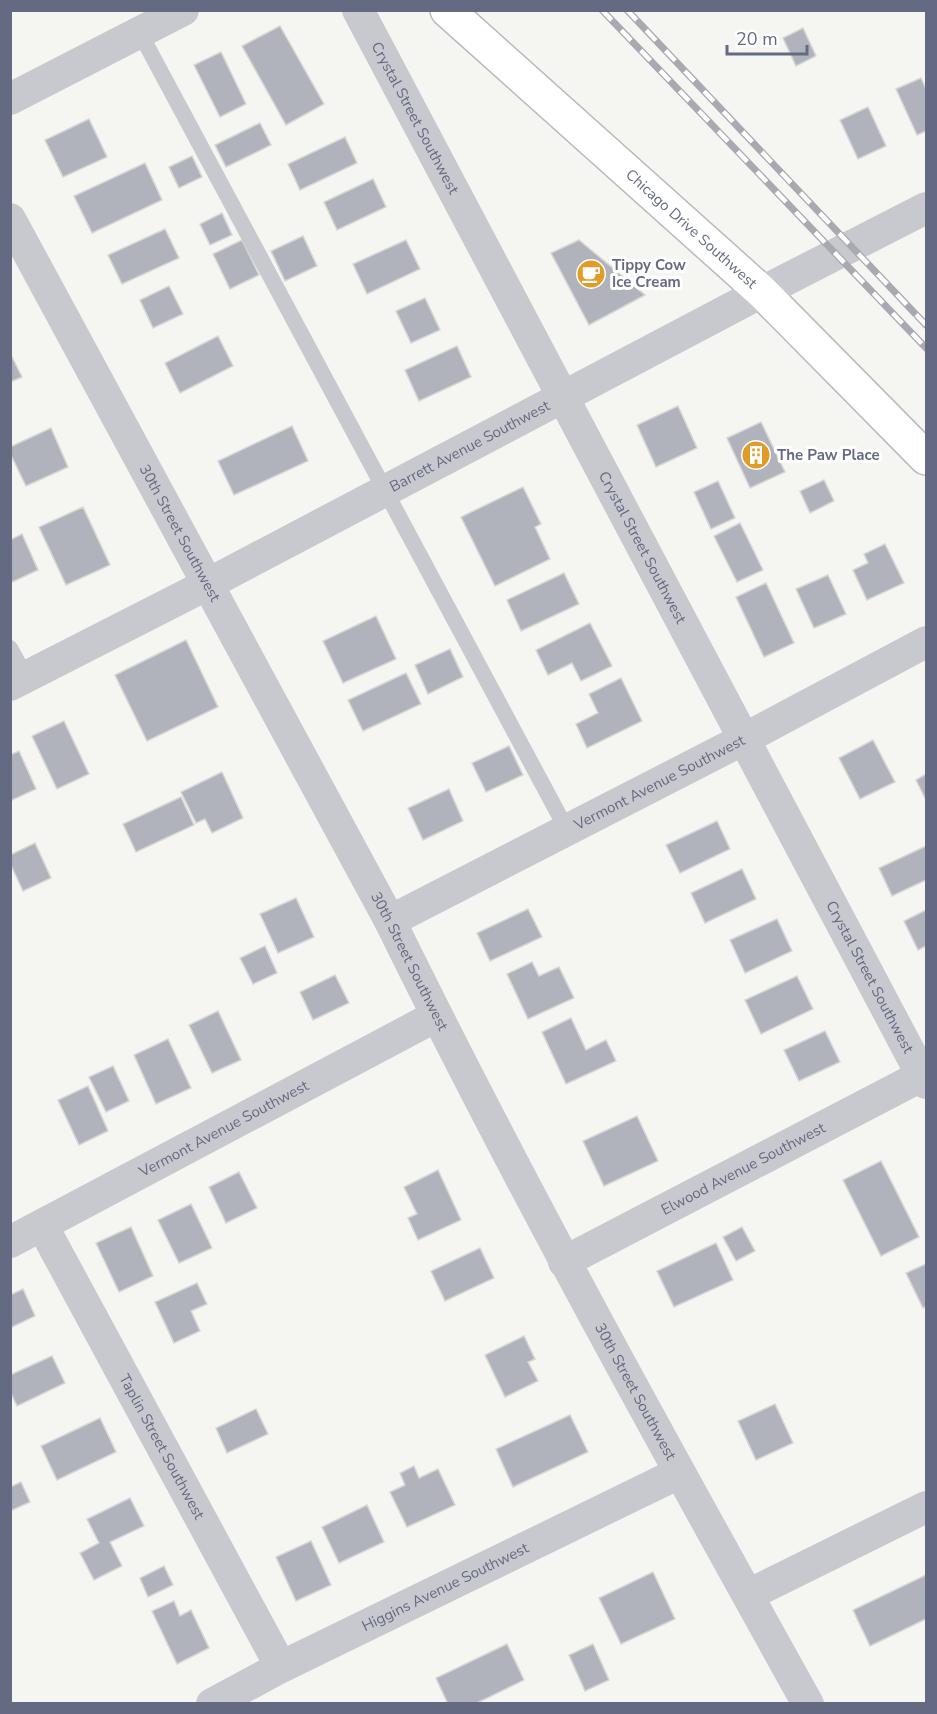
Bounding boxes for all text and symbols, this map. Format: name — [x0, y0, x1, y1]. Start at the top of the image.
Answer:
scale bar — [727, 18, 806, 56]
text: 20 m — [736, 27, 778, 51]
street label: Crystal Street Southwest — [367, 38, 464, 198]
street label: Chicago Drive Southwest — [621, 165, 762, 293]
place label: Tippy Cow Ice Cream — [612, 255, 686, 292]
cafe icon: Tippy Cow Ice Cream — [575, 258, 607, 290]
street label: Barrett Avenue Southwest — [386, 395, 554, 497]
building icon: The Paw Place — [740, 439, 772, 471]
place label: The Paw Place — [777, 445, 880, 465]
street label: 30th Street Southwest — [135, 461, 226, 606]
street label: Crystal Street Southwest — [594, 468, 691, 628]
street label: Vermont Avenue Southwest — [570, 730, 749, 835]
street label: 30th Street Southwest — [366, 888, 453, 1035]
street label: Crystal Street Southwest — [821, 897, 919, 1057]
street label: Vermont Avenue Southwest — [135, 1075, 313, 1182]
street label: Elwood Avenue Southwest — [658, 1117, 829, 1220]
street label: 30th Street Southwest — [590, 1319, 681, 1464]
street label: Taplin Street Southwest — [114, 1370, 210, 1523]
street label: Higgins Avenue Southwest — [359, 1538, 533, 1636]

